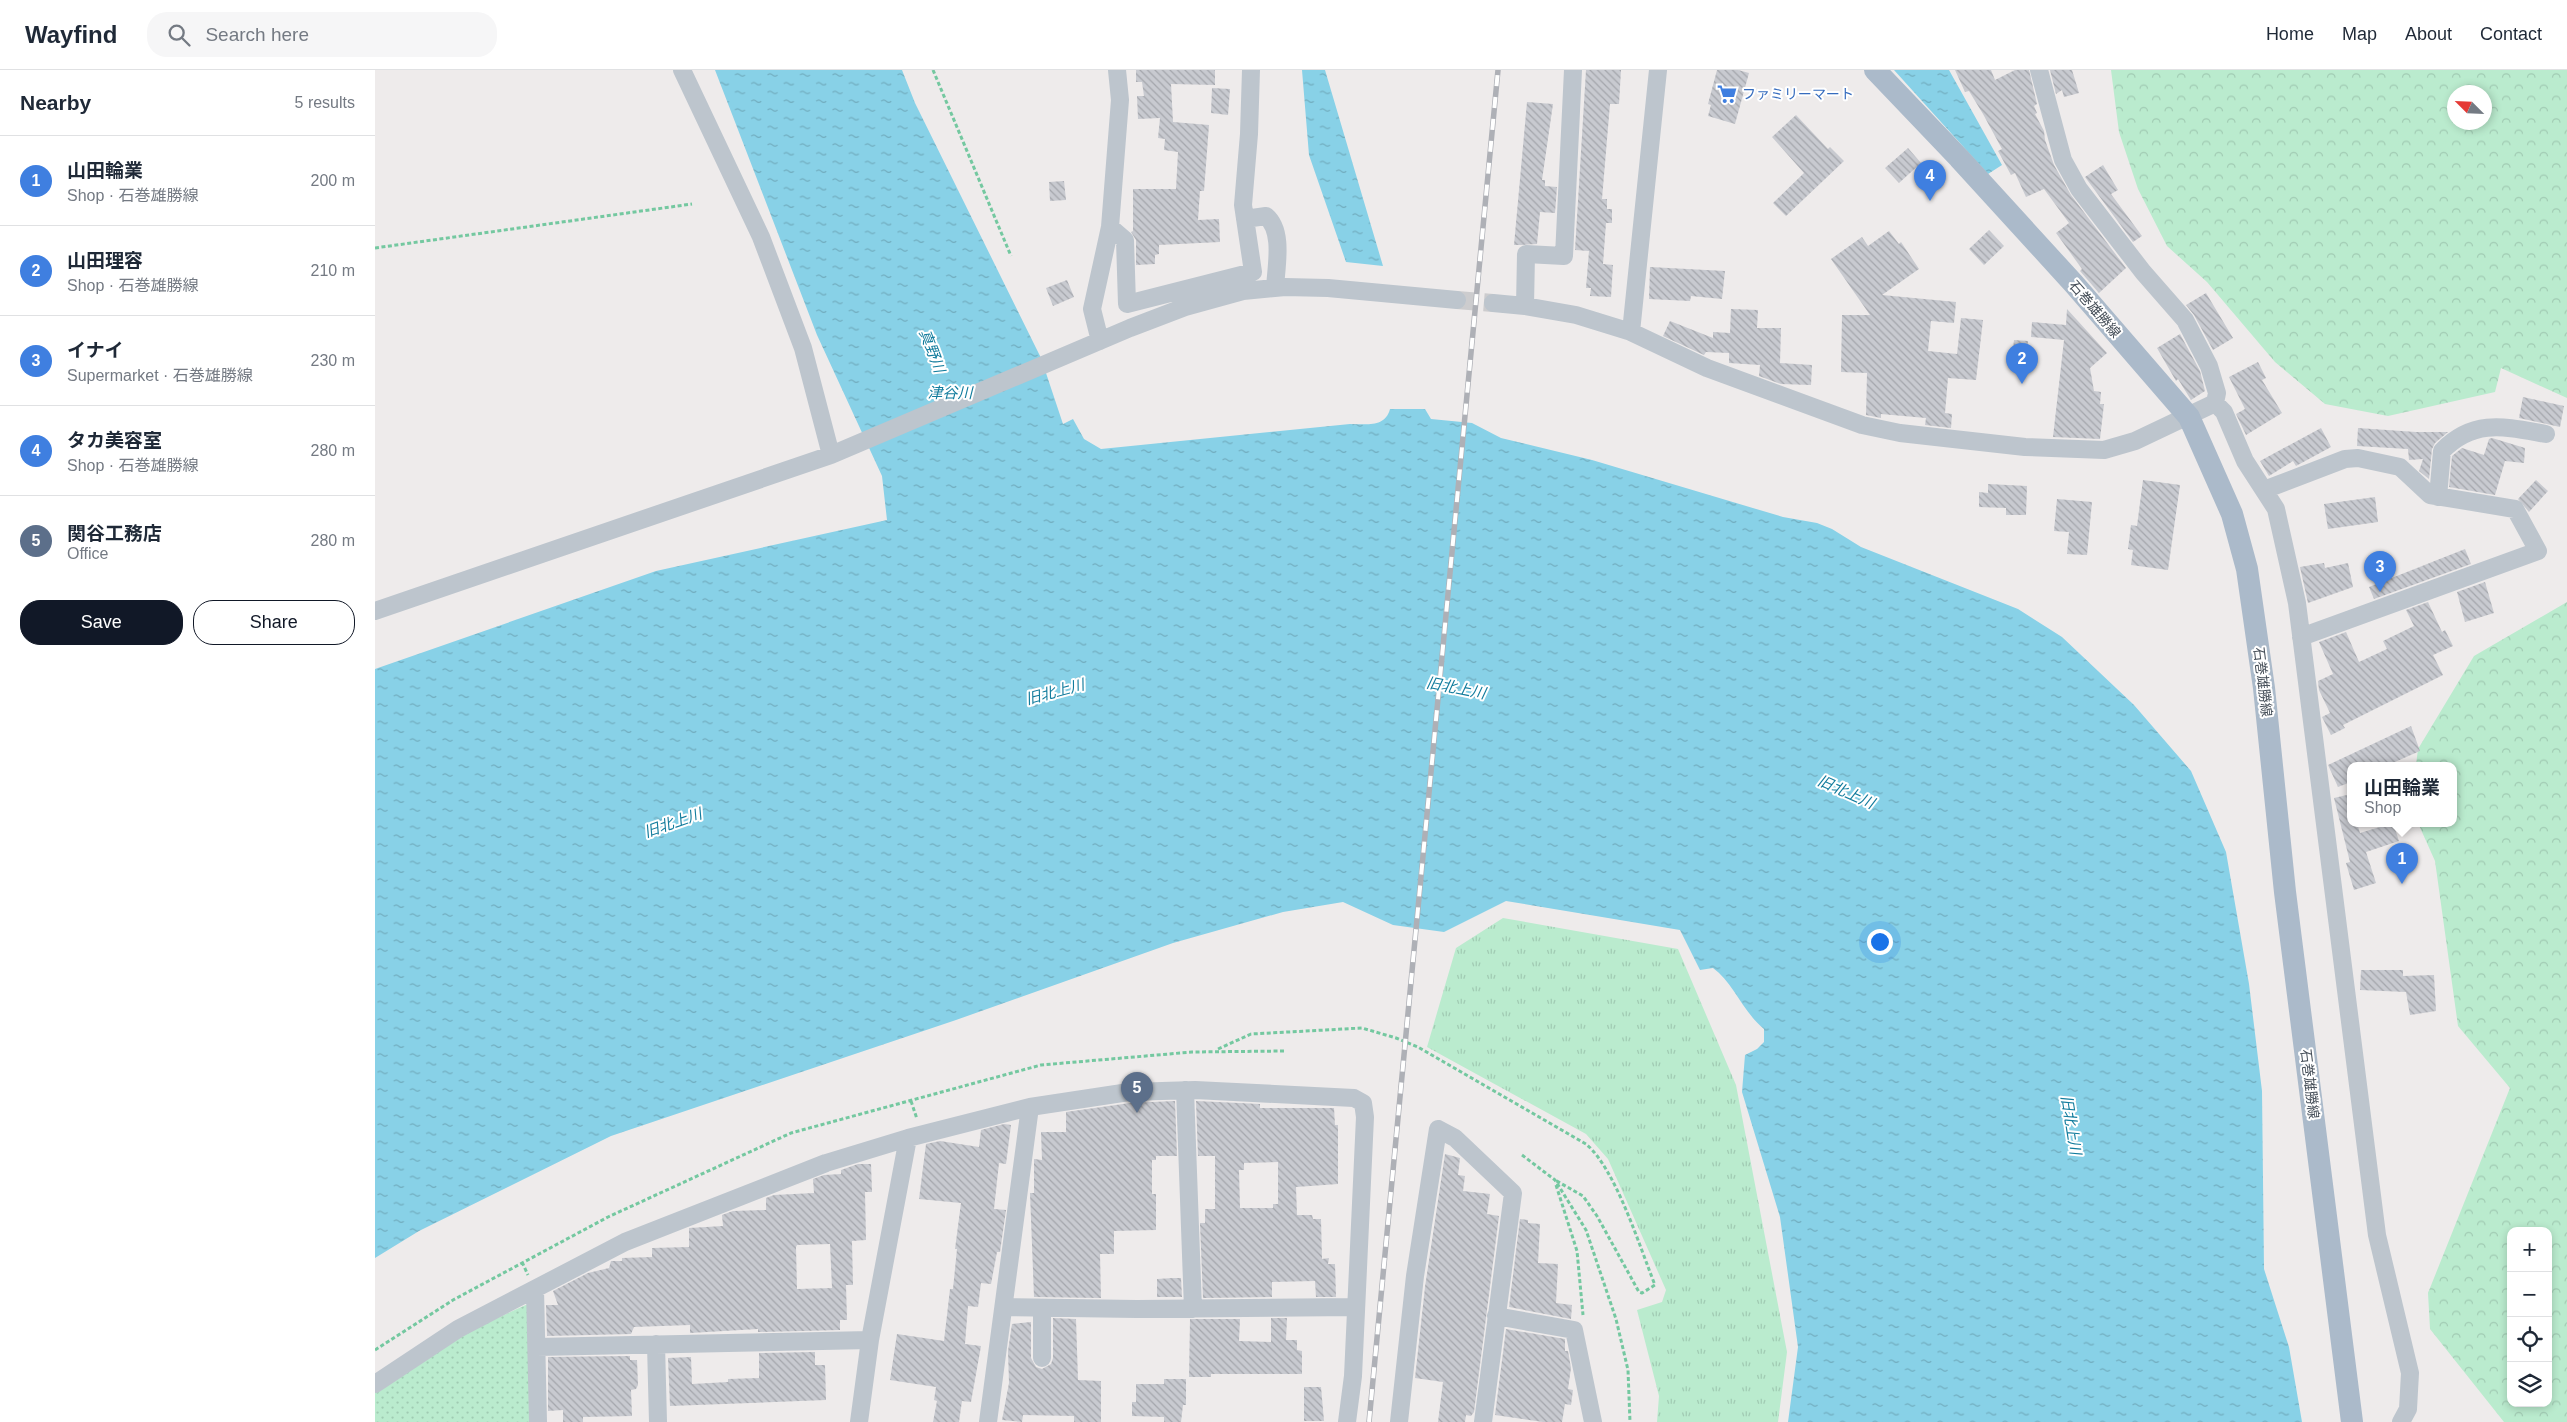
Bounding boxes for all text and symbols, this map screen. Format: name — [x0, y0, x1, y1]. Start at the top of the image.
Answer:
search box — [147, 12, 497, 57]
text: Wayfind — [25, 21, 117, 48]
icon: search — [165, 21, 193, 49]
text: Search here — [205, 24, 309, 45]
text: Home — [2266, 24, 2314, 44]
text: Map — [2342, 24, 2377, 44]
text: About — [2405, 24, 2452, 44]
text: Contact — [2480, 24, 2542, 44]
supermarket icon: ファミリーマート — [1716, 83, 1738, 105]
north arrow — [2447, 85, 2492, 130]
place label: ファミリーマート — [1742, 86, 1854, 102]
text: Nearby — [20, 91, 91, 114]
text: 5 results — [295, 94, 355, 111]
text: 山田輪業 — [67, 160, 143, 181]
pin: 4 — [1914, 160, 1946, 201]
text: 1 — [32, 172, 40, 189]
text: 200 m — [311, 172, 355, 189]
text: Shop · 石巻雄勝線 — [67, 187, 199, 204]
text: 山田理容 — [67, 250, 143, 271]
text: 2 — [32, 262, 40, 279]
text: 210 m — [311, 262, 355, 279]
text: Shop · 石巻雄勝線 — [67, 277, 199, 294]
street label: 石巻雄勝線 — [2066, 277, 2124, 341]
water label: 真野川 — [916, 327, 949, 377]
text: イナイ — [67, 340, 124, 361]
pin: 2 — [2006, 343, 2038, 384]
text: 3 — [32, 352, 40, 369]
text: 230 m — [311, 352, 355, 369]
text: Supermarket · 石巻雄勝線 — [67, 367, 253, 384]
water label: 津谷川 — [927, 384, 974, 401]
text: タカ美容室 — [67, 430, 162, 451]
text: 4 — [32, 442, 40, 459]
text: 280 m — [311, 442, 355, 459]
text: Shop · 石巻雄勝線 — [67, 457, 199, 474]
text: 関谷工務店 — [67, 523, 162, 544]
text: 5 — [32, 532, 40, 549]
text: 280 m — [311, 532, 355, 549]
text: Office — [67, 545, 109, 562]
pin: 3 — [2364, 551, 2396, 592]
button: Save — [20, 600, 183, 645]
button: Share — [193, 600, 355, 645]
street label: 石巻雄勝線 — [2251, 646, 2275, 718]
water label: 旧北上川 — [1425, 673, 1489, 702]
water label: 旧北上川 — [1024, 675, 1088, 707]
popup — [2347, 762, 2457, 827]
water label: 旧北上川 — [1815, 772, 1879, 812]
text: 山田輪業 — [2364, 777, 2440, 798]
text: Shop — [2364, 799, 2401, 816]
water label: 旧北上川 — [642, 804, 706, 840]
pin: 1 — [2386, 843, 2418, 884]
your location — [1867, 929, 1893, 955]
street label: 石巻雄勝線 — [2298, 1048, 2322, 1120]
pin: 5 — [1121, 1072, 1153, 1113]
water label: 旧北上川 — [2058, 1094, 2085, 1158]
map controls — [2507, 1227, 2552, 1407]
button: + — [2507, 1227, 2552, 1272]
button: − — [2507, 1272, 2552, 1317]
button: locate — [2507, 1317, 2552, 1362]
button: layers — [2507, 1362, 2552, 1407]

